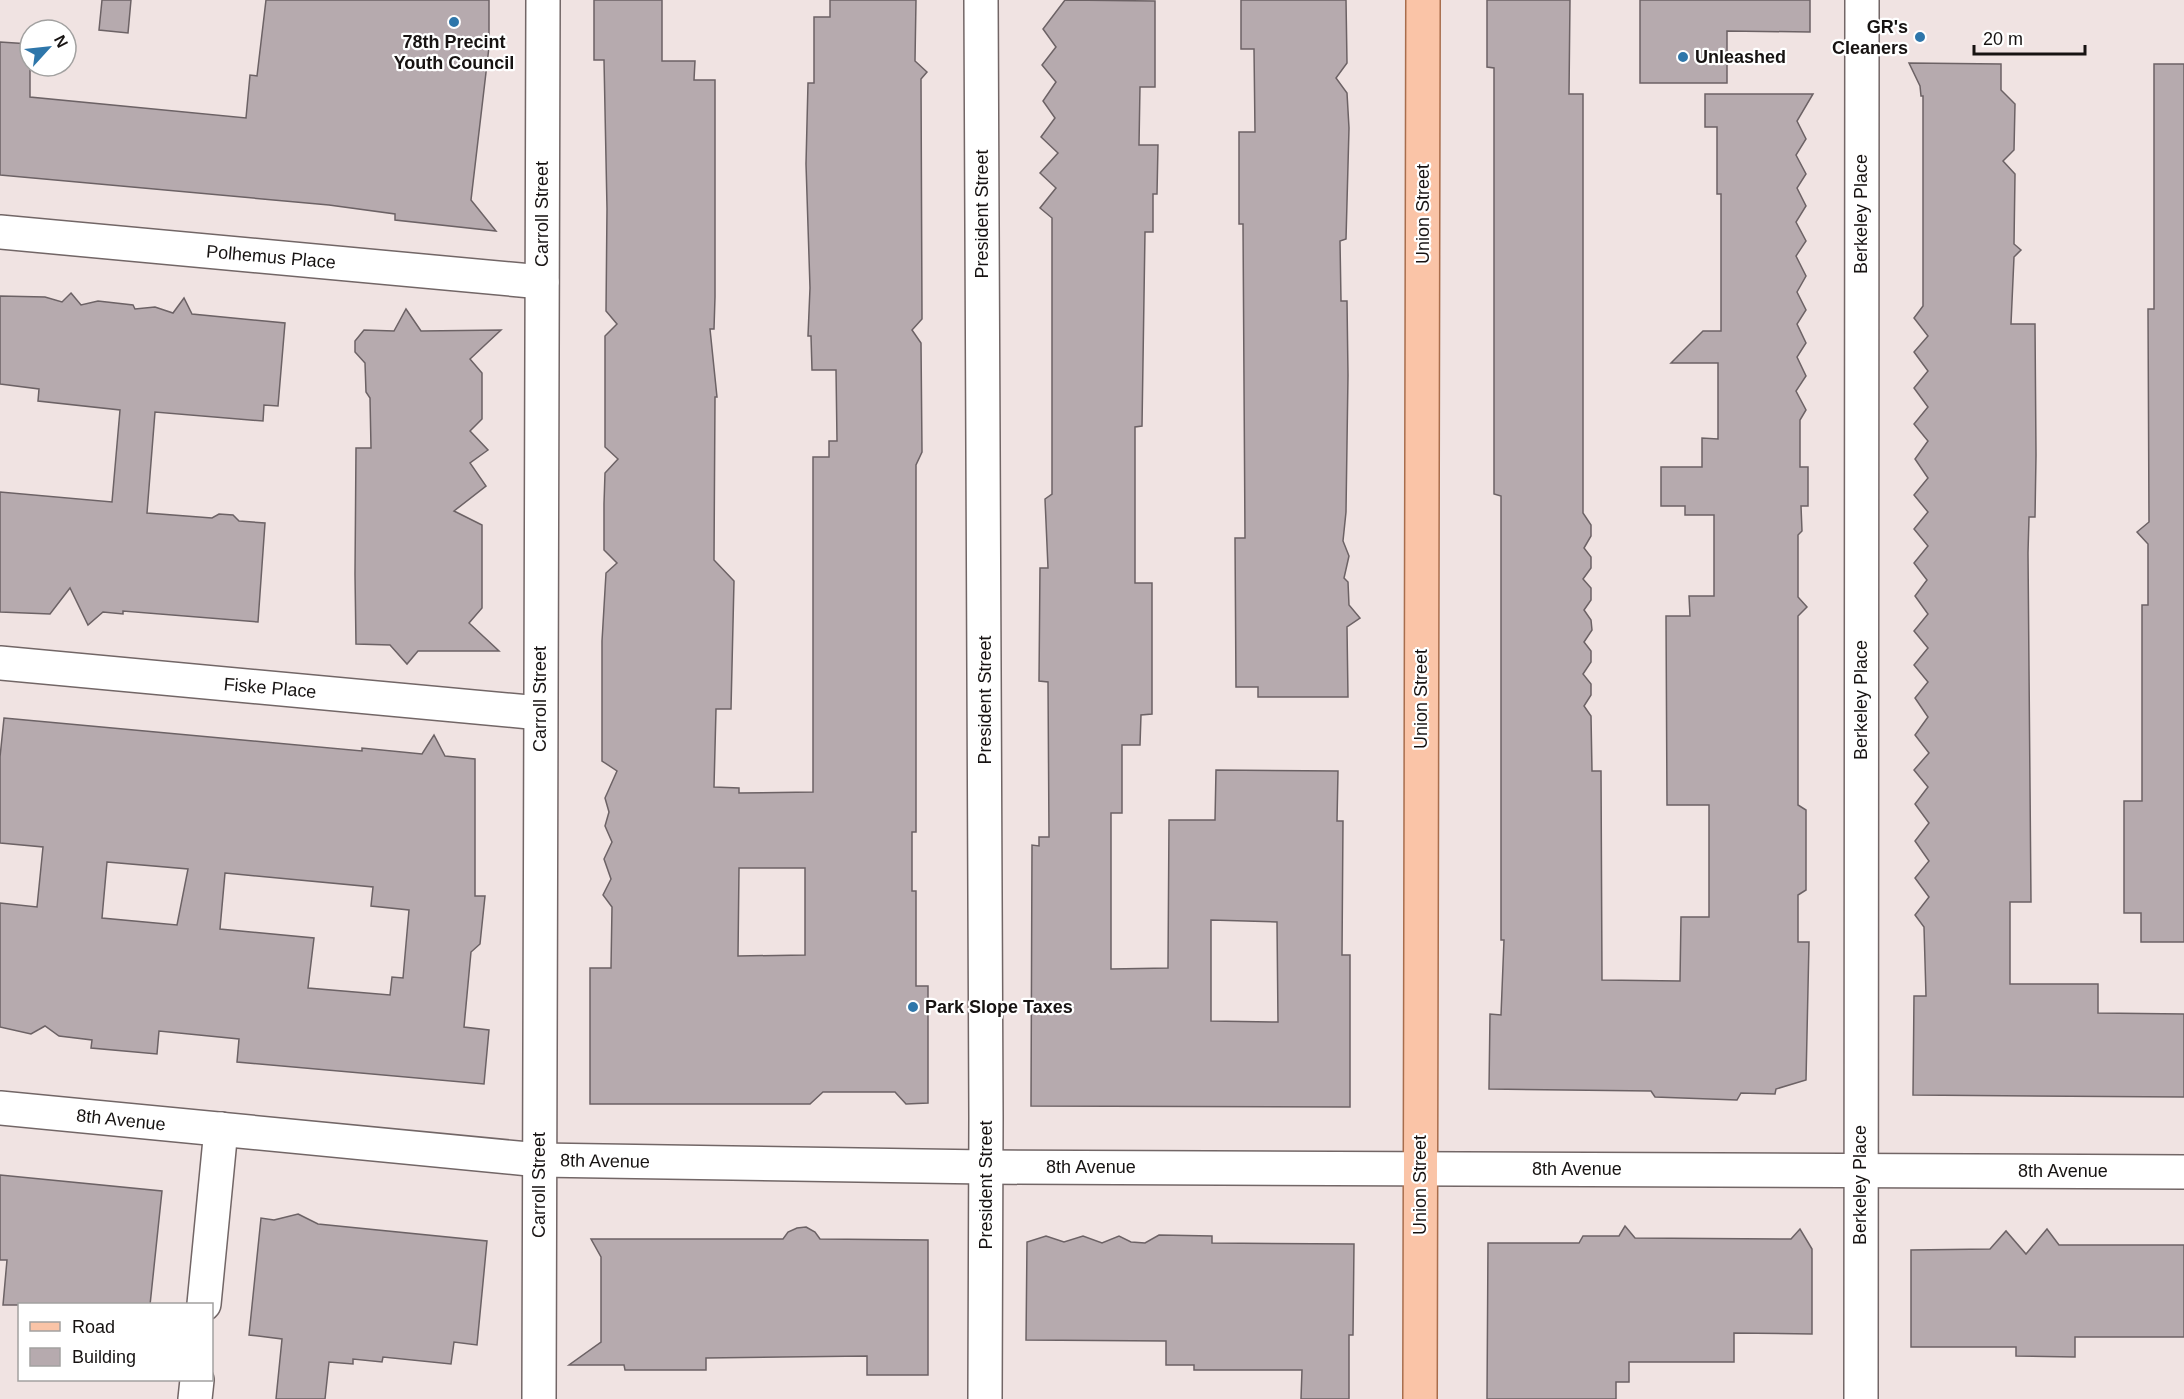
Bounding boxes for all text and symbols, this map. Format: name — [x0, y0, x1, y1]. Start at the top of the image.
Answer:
marker: 78th Precint Youth Council — [447, 15, 461, 29]
place label: GR's Cleaners — [1832, 17, 1908, 58]
north arrow — [18, 18, 78, 78]
scale bar — [1974, 18, 2085, 56]
text: 20 m — [1983, 29, 2023, 49]
marker: GR's Cleaners — [1913, 30, 1927, 44]
text: N — [51, 32, 71, 50]
place label: 78th Precint Youth Council — [394, 32, 514, 73]
place label: Unleashed — [1695, 47, 1786, 67]
marker: Unleashed — [1676, 50, 1690, 64]
street label: President Street — [972, 149, 992, 279]
street label: Berkeley Place — [1851, 154, 1871, 274]
street label: Carroll Street — [532, 161, 552, 267]
street label: Union Street — [1413, 164, 1433, 264]
street label: Polhemus Place — [205, 241, 337, 273]
street label: President Street — [975, 635, 995, 765]
street label: Berkeley Place — [1851, 640, 1871, 760]
street label: Carroll Street — [530, 646, 550, 752]
street label: Union Street — [1411, 649, 1431, 749]
street label: Fiske Place — [223, 674, 317, 702]
place label: Park Slope Taxes — [925, 997, 1073, 1017]
marker: Park Slope Taxes — [906, 1000, 920, 1014]
street label: 8th Avenue — [75, 1105, 167, 1135]
street label: President Street — [976, 1120, 996, 1250]
street label: Berkeley Place — [1850, 1125, 1870, 1245]
street label: Carroll Street — [529, 1132, 549, 1238]
street label: Union Street — [1410, 1135, 1430, 1235]
street label: 8th Avenue — [560, 1150, 650, 1172]
street label: 8th Avenue — [1046, 1157, 1136, 1177]
street label: 8th Avenue — [1532, 1159, 1622, 1179]
street label: 8th Avenue — [2018, 1161, 2108, 1181]
legend — [18, 1303, 213, 1381]
text: Road — [72, 1317, 115, 1337]
text: Building — [72, 1347, 136, 1367]

